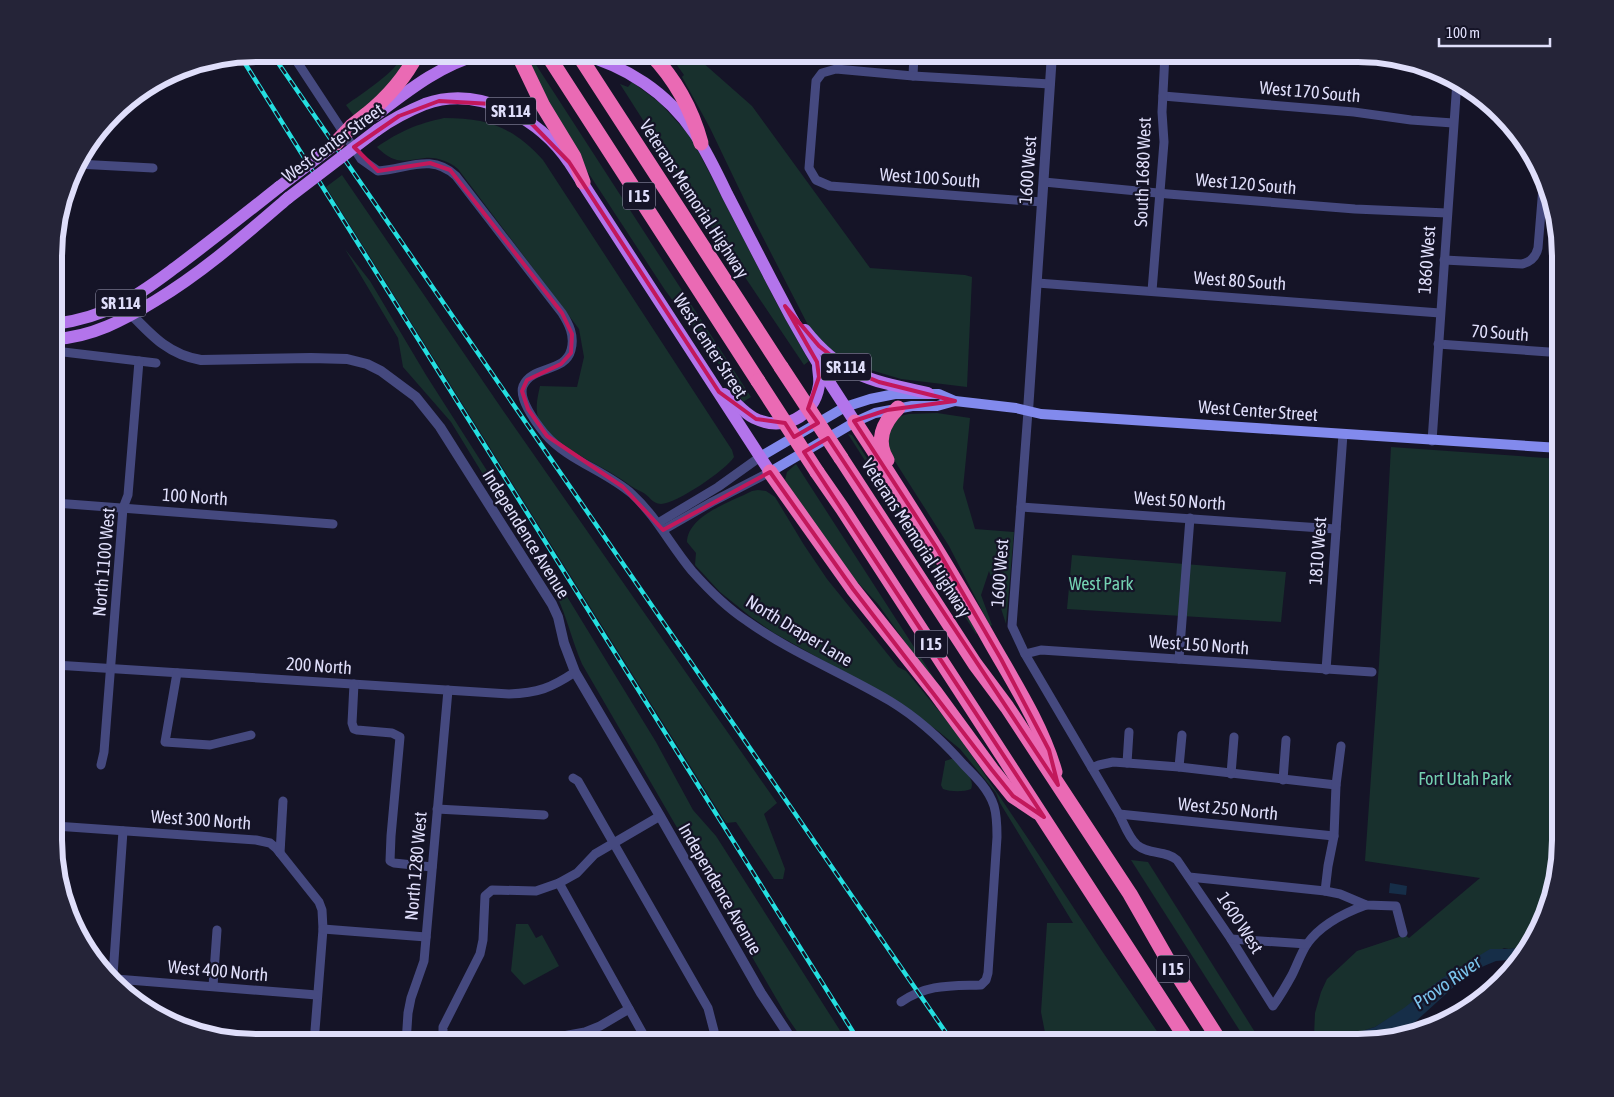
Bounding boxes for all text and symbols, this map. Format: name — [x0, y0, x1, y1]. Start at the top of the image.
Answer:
scale bar — [1439, 15, 1550, 47]
text: 100 m — [1446, 24, 1480, 41]
street label: West 170 South — [1259, 77, 1361, 106]
road number: SR 114 — [486, 98, 536, 124]
street label: West Center Street — [278, 99, 387, 186]
street label: Veterans Memorial Highway — [635, 116, 754, 282]
street label: South 1680 West — [1130, 117, 1155, 227]
street label: 1600 West — [1015, 135, 1040, 205]
street label: West 100 South — [879, 163, 981, 192]
street label: West 120 South — [1195, 169, 1297, 198]
road number: I 15 — [623, 182, 655, 210]
street label: 1860 West — [1414, 225, 1439, 295]
street label: West 80 South — [1193, 267, 1287, 294]
road number: SR 114 — [96, 290, 146, 316]
street label: West Center Street — [669, 290, 752, 402]
street label: 70 South — [1470, 320, 1530, 345]
road number: SR 114 — [821, 354, 871, 381]
street label: West Center Street — [1197, 396, 1319, 425]
street label: Veterans Memorial Highway — [857, 455, 976, 621]
street label: Independence Avenue — [478, 465, 575, 602]
street label: 100 North — [161, 484, 229, 509]
street label: West 50 North — [1133, 487, 1227, 514]
street label: North 1100 West — [88, 507, 119, 617]
street label: 1810 West — [1305, 516, 1330, 586]
street label: 1600 West — [987, 538, 1012, 608]
park label: West Park — [1069, 573, 1133, 594]
street label: North Draper Lane — [742, 590, 856, 671]
road number: I 15 — [915, 630, 947, 658]
street label: West 150 North — [1148, 631, 1250, 658]
street label: 200 North — [285, 653, 353, 678]
park label: Fort Utah Park — [1418, 768, 1512, 789]
street label: West 250 North — [1177, 793, 1279, 824]
street label: West 300 North — [150, 806, 252, 833]
street label: North 1280 West — [400, 811, 431, 921]
street label: Independence Avenue — [674, 819, 767, 958]
street label: 1600 West — [1213, 888, 1268, 957]
water label: Provo River — [1409, 950, 1486, 1013]
street label: West 400 North — [167, 956, 269, 985]
road number: I 15 — [1157, 956, 1189, 982]

